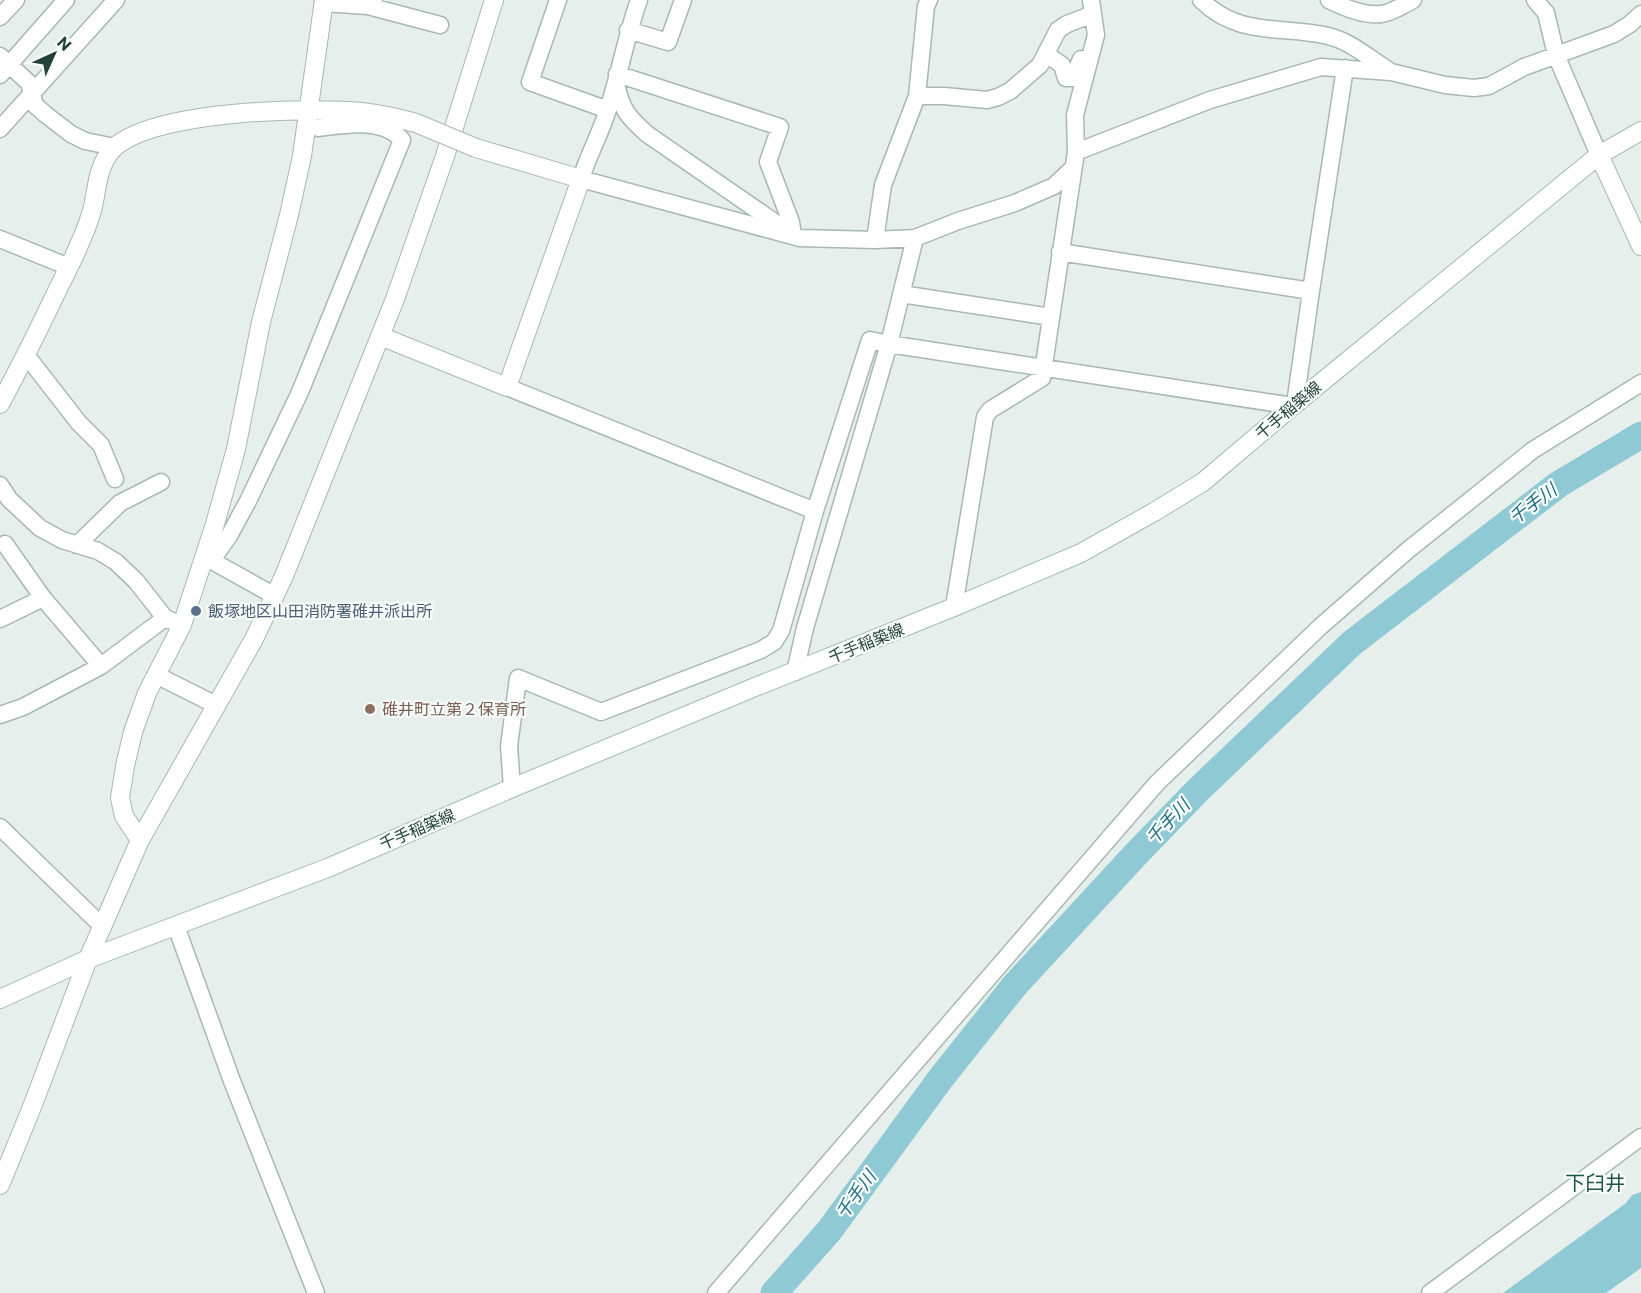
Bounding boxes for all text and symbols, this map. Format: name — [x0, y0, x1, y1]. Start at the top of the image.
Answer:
north arrow — [24, 24, 84, 84]
text: N — [54, 32, 76, 54]
street label: 千手稲築線 — [1251, 377, 1324, 443]
water label: 千手川 — [1504, 477, 1562, 528]
place label: 飯塚地区山田消防署碓井派出所 — [208, 601, 432, 620]
marker: 飯塚地区山田消防署碓井派出所 — [189, 604, 203, 618]
street label: 千手稲築線 — [825, 619, 906, 666]
place label: 碓井町立第２保育所 — [382, 699, 526, 718]
marker: 碓井町立第２保育所 — [363, 702, 377, 716]
water label: 千手川 — [1141, 793, 1195, 849]
street label: 千手稲築線 — [376, 804, 457, 853]
water label: 千手川 — [830, 1164, 881, 1223]
district label: 下臼井 — [1565, 1170, 1625, 1194]

